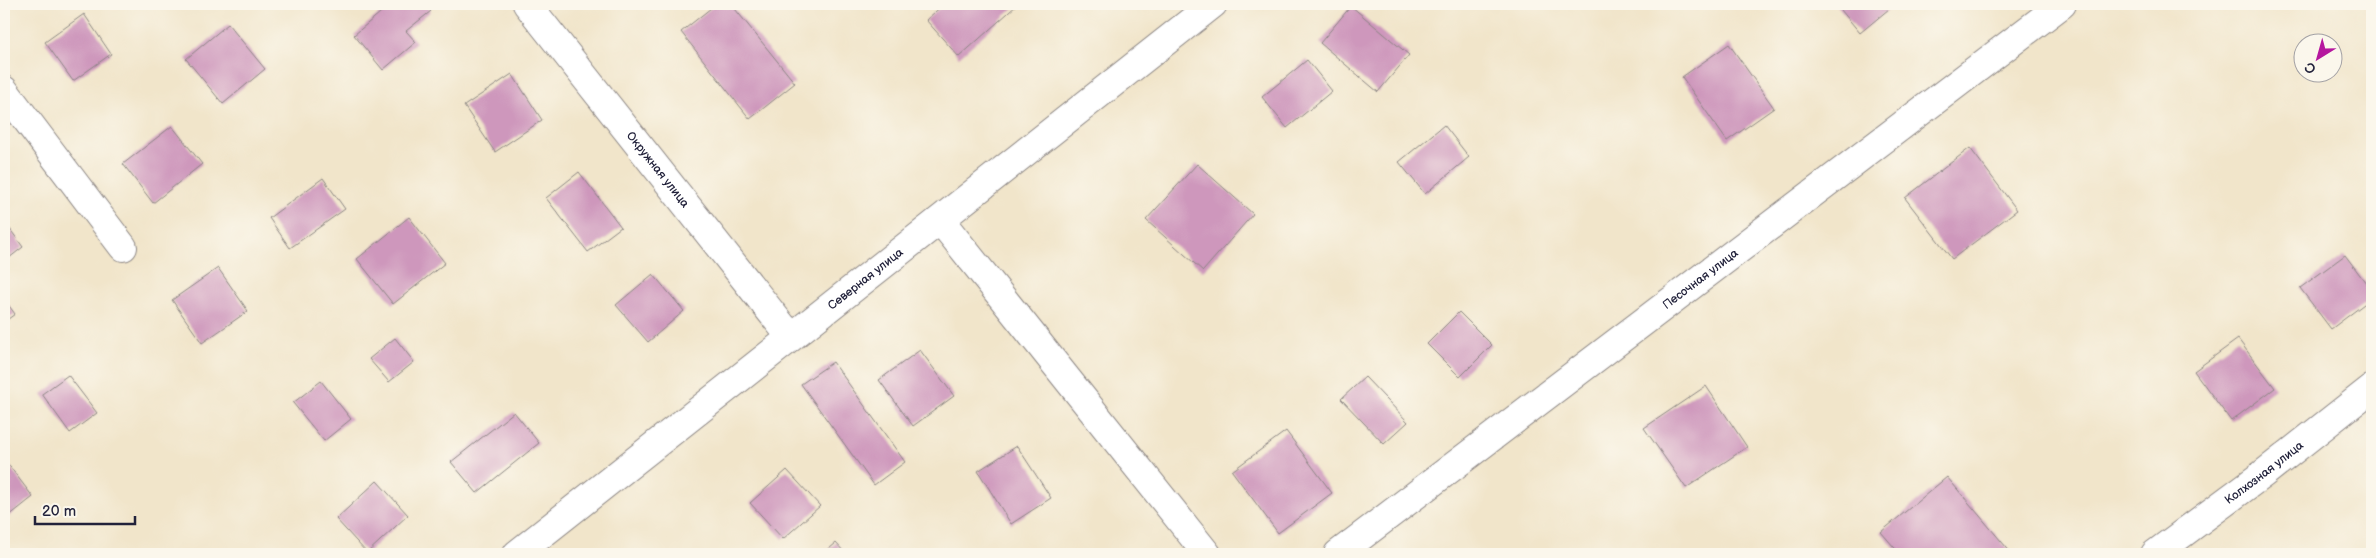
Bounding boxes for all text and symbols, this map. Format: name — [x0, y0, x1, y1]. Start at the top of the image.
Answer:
north arrow — [2294, 32, 2344, 82]
text: С — [2301, 58, 2319, 78]
street label: Окружная улица — [623, 129, 692, 211]
street label: Северная улица — [825, 245, 906, 313]
street label: Песочная улица — [1660, 246, 1741, 313]
street label: Колхозная улица — [2222, 438, 2307, 508]
scale bar — [35, 493, 135, 525]
text: 20 m — [42, 502, 76, 521]

